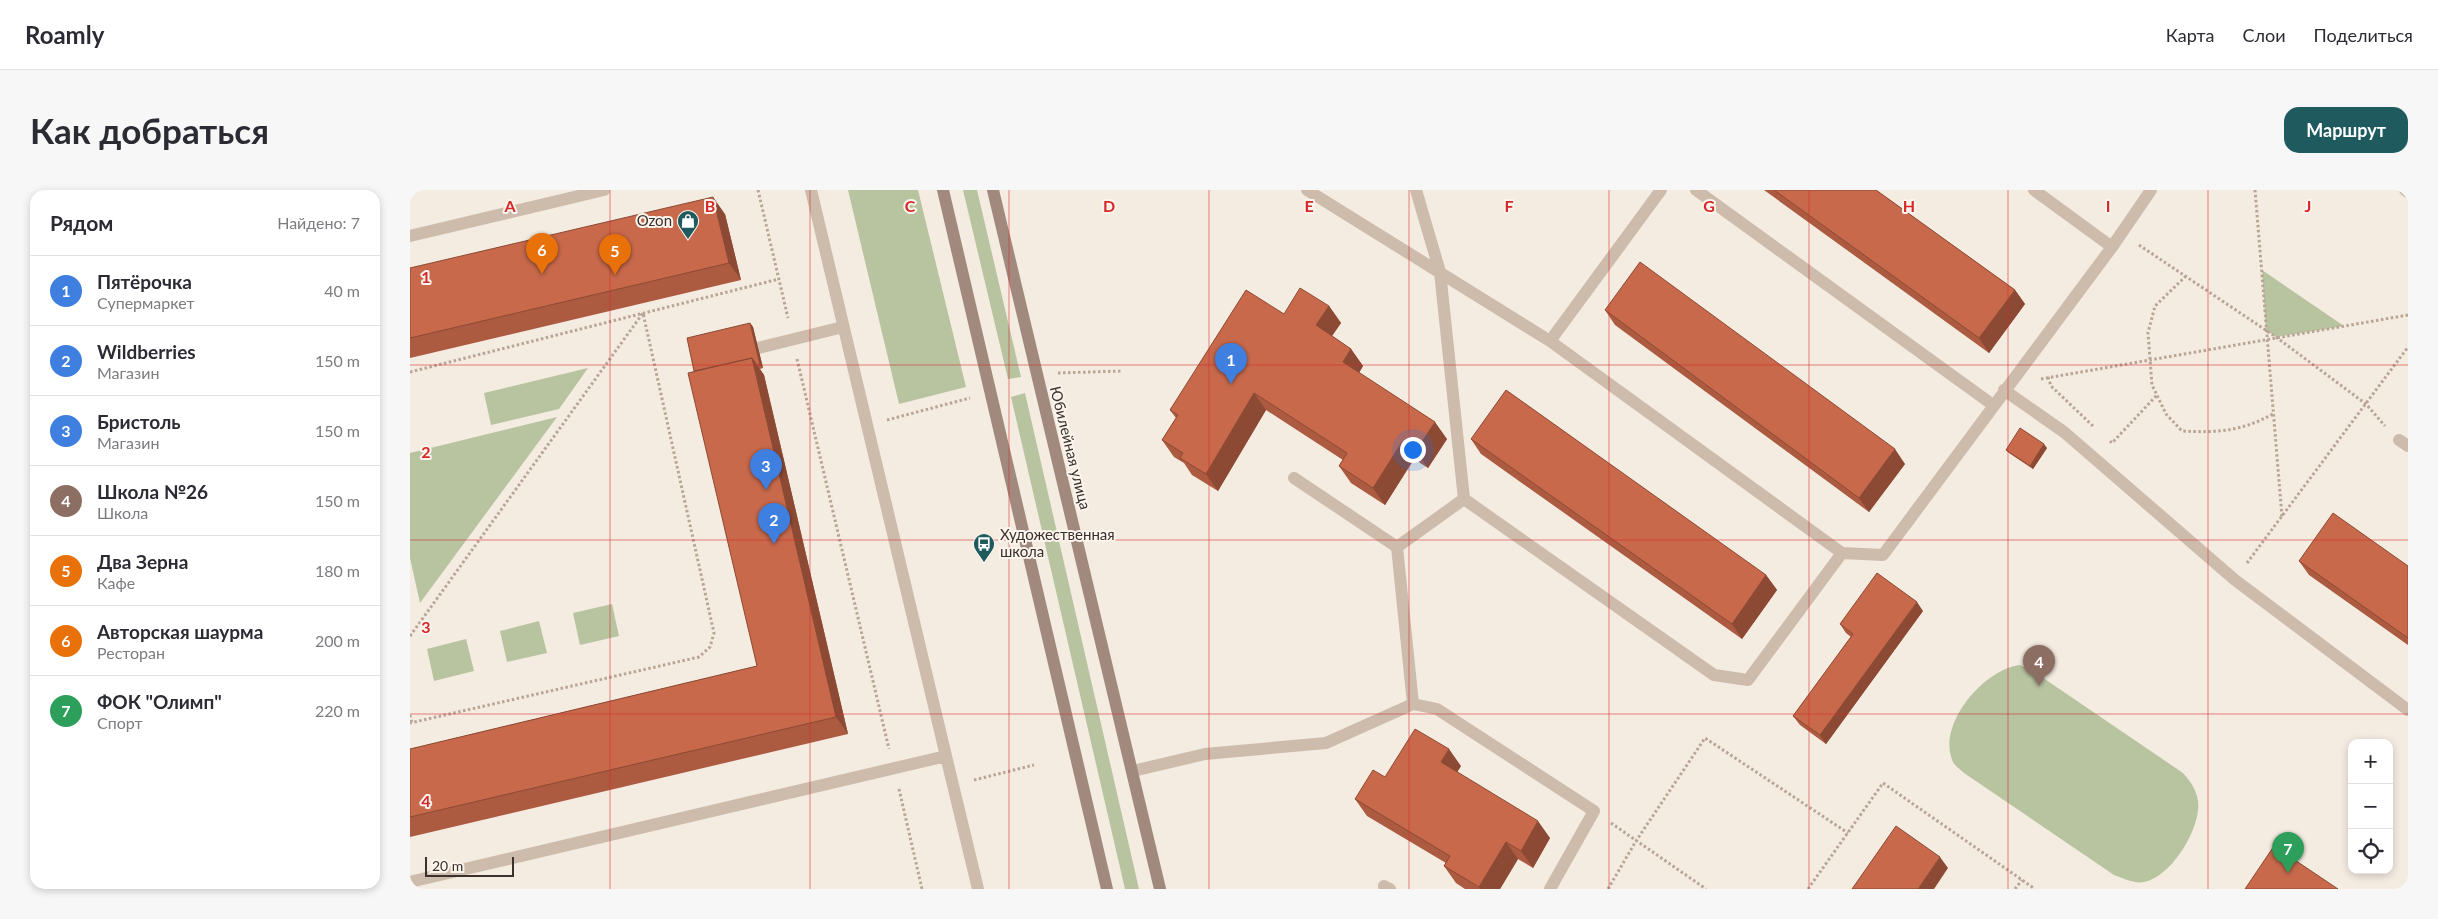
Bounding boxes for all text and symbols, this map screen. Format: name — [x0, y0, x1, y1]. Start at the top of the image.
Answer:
text: Roamly — [25, 20, 104, 49]
text: Карта — [2166, 24, 2214, 46]
text: Слои — [2242, 24, 2286, 46]
text: Поделиться — [2314, 24, 2413, 46]
button: Маршрут — [2284, 107, 2408, 153]
text: Как добраться — [30, 109, 269, 151]
text: A — [503, 196, 516, 215]
text: B — [705, 196, 715, 215]
text: C — [905, 196, 916, 215]
text: D — [1103, 196, 1115, 215]
text: E — [1304, 196, 1314, 215]
text: F — [1504, 196, 1514, 215]
text: G — [1703, 196, 1715, 215]
text: H — [1903, 196, 1915, 215]
text: I — [2106, 196, 2110, 215]
text: J — [2305, 196, 2311, 215]
shop icon: Ozon — [676, 209, 700, 240]
text: Рядом — [50, 210, 113, 235]
place label: Ozon — [637, 211, 672, 229]
text: Найдено: 7 — [277, 213, 360, 232]
pin: 6 — [526, 233, 558, 274]
pin: 5 — [599, 234, 631, 275]
text: 1 — [421, 267, 431, 286]
text: Пятёрочка — [97, 270, 192, 293]
text: 1 — [61, 281, 71, 300]
text: 40 m — [324, 281, 360, 300]
text: Супермаркет — [97, 293, 195, 312]
text: Wildberries — [97, 340, 196, 363]
pin: 1 — [1215, 343, 1247, 384]
text: 2 — [61, 351, 71, 370]
text: 150 m — [315, 351, 360, 370]
text: Магазин — [97, 363, 159, 382]
street label: Юбилейная улица — [1047, 384, 1095, 511]
text: Бристоль — [97, 410, 181, 433]
text: 3 — [61, 421, 71, 440]
text: 150 m — [315, 421, 360, 440]
text: Магазин — [97, 433, 159, 452]
your location — [1400, 437, 1426, 463]
text: 2 — [421, 442, 431, 461]
pin: 3 — [750, 449, 782, 490]
text: Школа №26 — [97, 480, 208, 503]
text: 4 — [61, 491, 71, 510]
text: 150 m — [315, 491, 360, 510]
text: Школа — [97, 503, 148, 522]
pin: 2 — [758, 503, 790, 544]
place label: Художественная школа — [1000, 525, 1115, 560]
bus stop icon: Художественная школа — [972, 532, 996, 563]
text: Два Зерна — [97, 550, 188, 573]
text: 5 — [61, 561, 71, 580]
text: 180 m — [315, 561, 360, 580]
text: Кафе — [97, 573, 135, 592]
text: 3 — [421, 617, 431, 636]
text: Авторская шаурма — [97, 620, 263, 643]
text: 6 — [61, 631, 71, 650]
text: 200 m — [315, 631, 360, 650]
text: Ресторан — [97, 643, 165, 662]
pin: 4 — [2023, 645, 2055, 686]
text: ФОК "Олимп" — [97, 690, 222, 713]
text: 7 — [61, 701, 71, 720]
text: 220 m — [315, 701, 360, 720]
text: Спорт — [97, 713, 143, 732]
map controls — [2348, 739, 2393, 874]
button: + — [2348, 739, 2393, 784]
button: − — [2348, 784, 2393, 829]
text: 4 — [421, 791, 431, 810]
button: locate — [2348, 829, 2393, 874]
pin: 7 — [2272, 832, 2304, 873]
scale bar — [425, 854, 514, 877]
text: 20 m — [432, 857, 463, 874]

